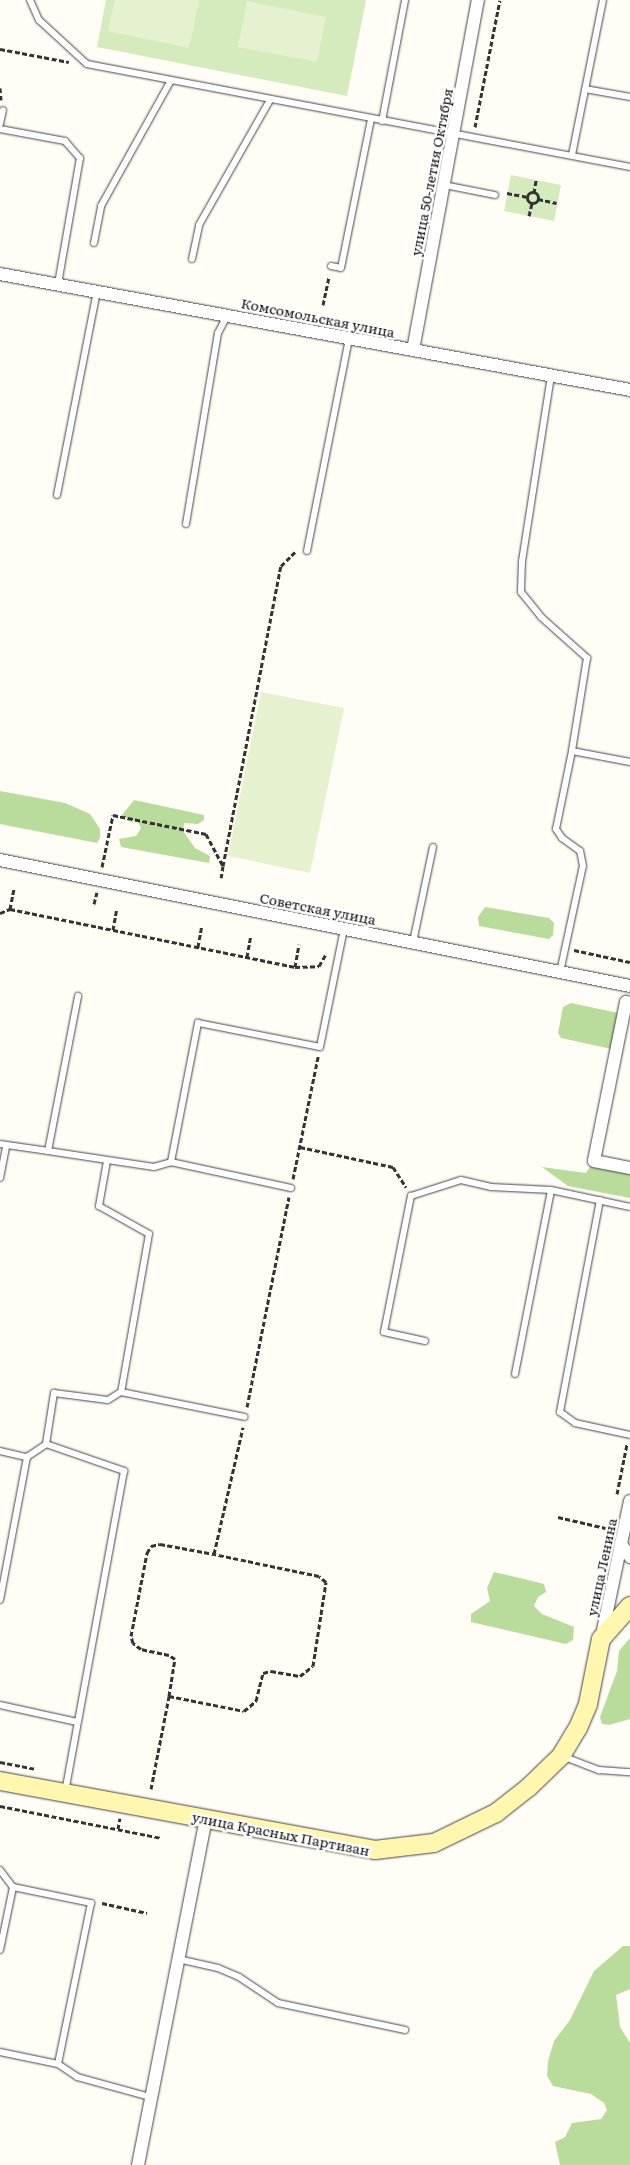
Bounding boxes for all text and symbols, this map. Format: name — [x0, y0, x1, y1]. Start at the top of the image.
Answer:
street label: улица 50-летия Октября — [406, 87, 456, 257]
street label: Комсомольская улица — [240, 294, 396, 340]
street label: Советская улица — [258, 888, 378, 928]
street label: улица Ленина — [582, 1516, 620, 1618]
street label: улица Красных Партизан — [191, 1808, 371, 1858]

